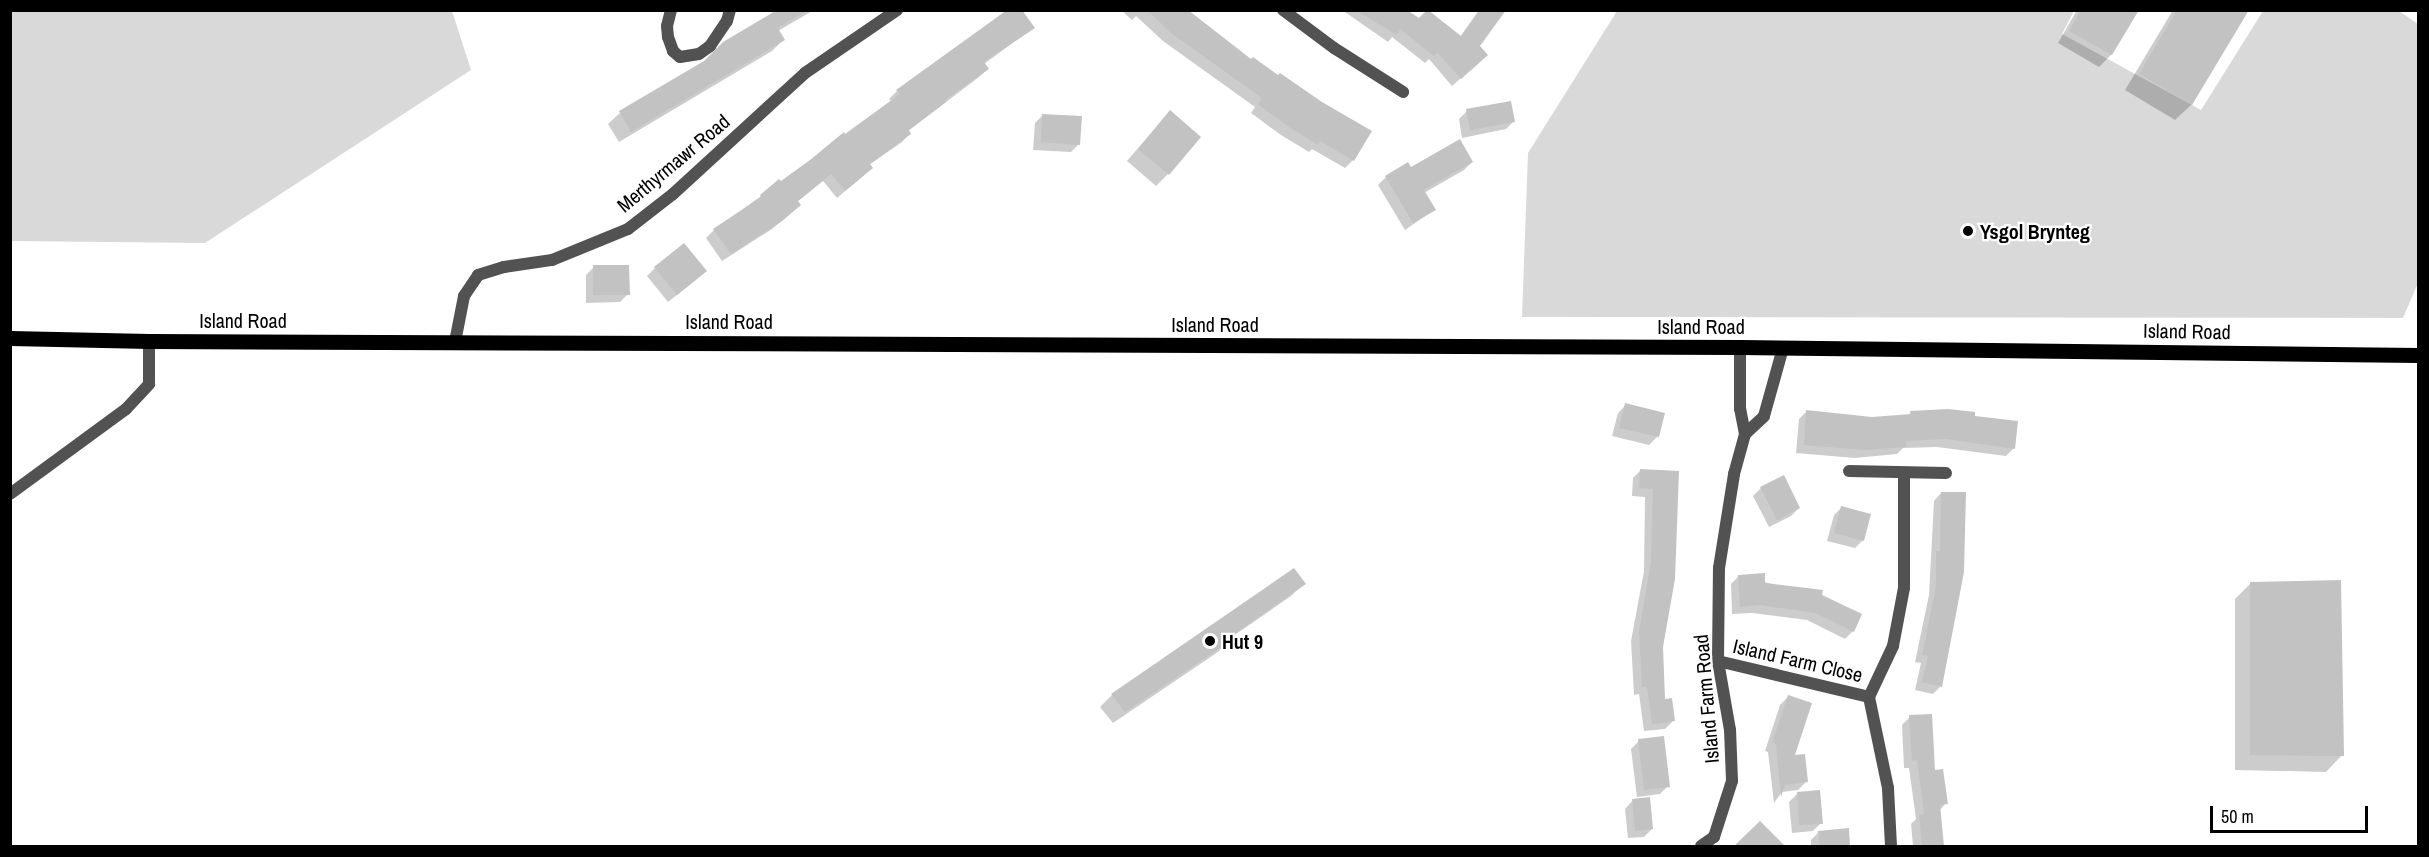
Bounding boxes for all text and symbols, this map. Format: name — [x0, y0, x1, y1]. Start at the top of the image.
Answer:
street label: Merthyrmawr Road — [612, 109, 734, 217]
place label: Ysgol Brynteg — [1980, 219, 2090, 243]
marker: Ysgol Brynteg — [1961, 224, 1975, 238]
street label: Island Road — [199, 308, 287, 332]
street label: Island Road — [685, 309, 773, 333]
street label: Island Road — [1171, 312, 1259, 336]
street label: Island Road — [1657, 314, 1745, 338]
street label: Island Road — [2143, 318, 2231, 344]
place label: Hut 9 — [1222, 629, 1263, 653]
street label: Island Farm Road — [1688, 633, 1724, 765]
street label: Island Farm Close — [1731, 633, 1865, 687]
marker: Hut 9 — [1203, 634, 1217, 648]
scale bar — [2213, 794, 2370, 832]
text: 50 m — [2221, 804, 2254, 829]

